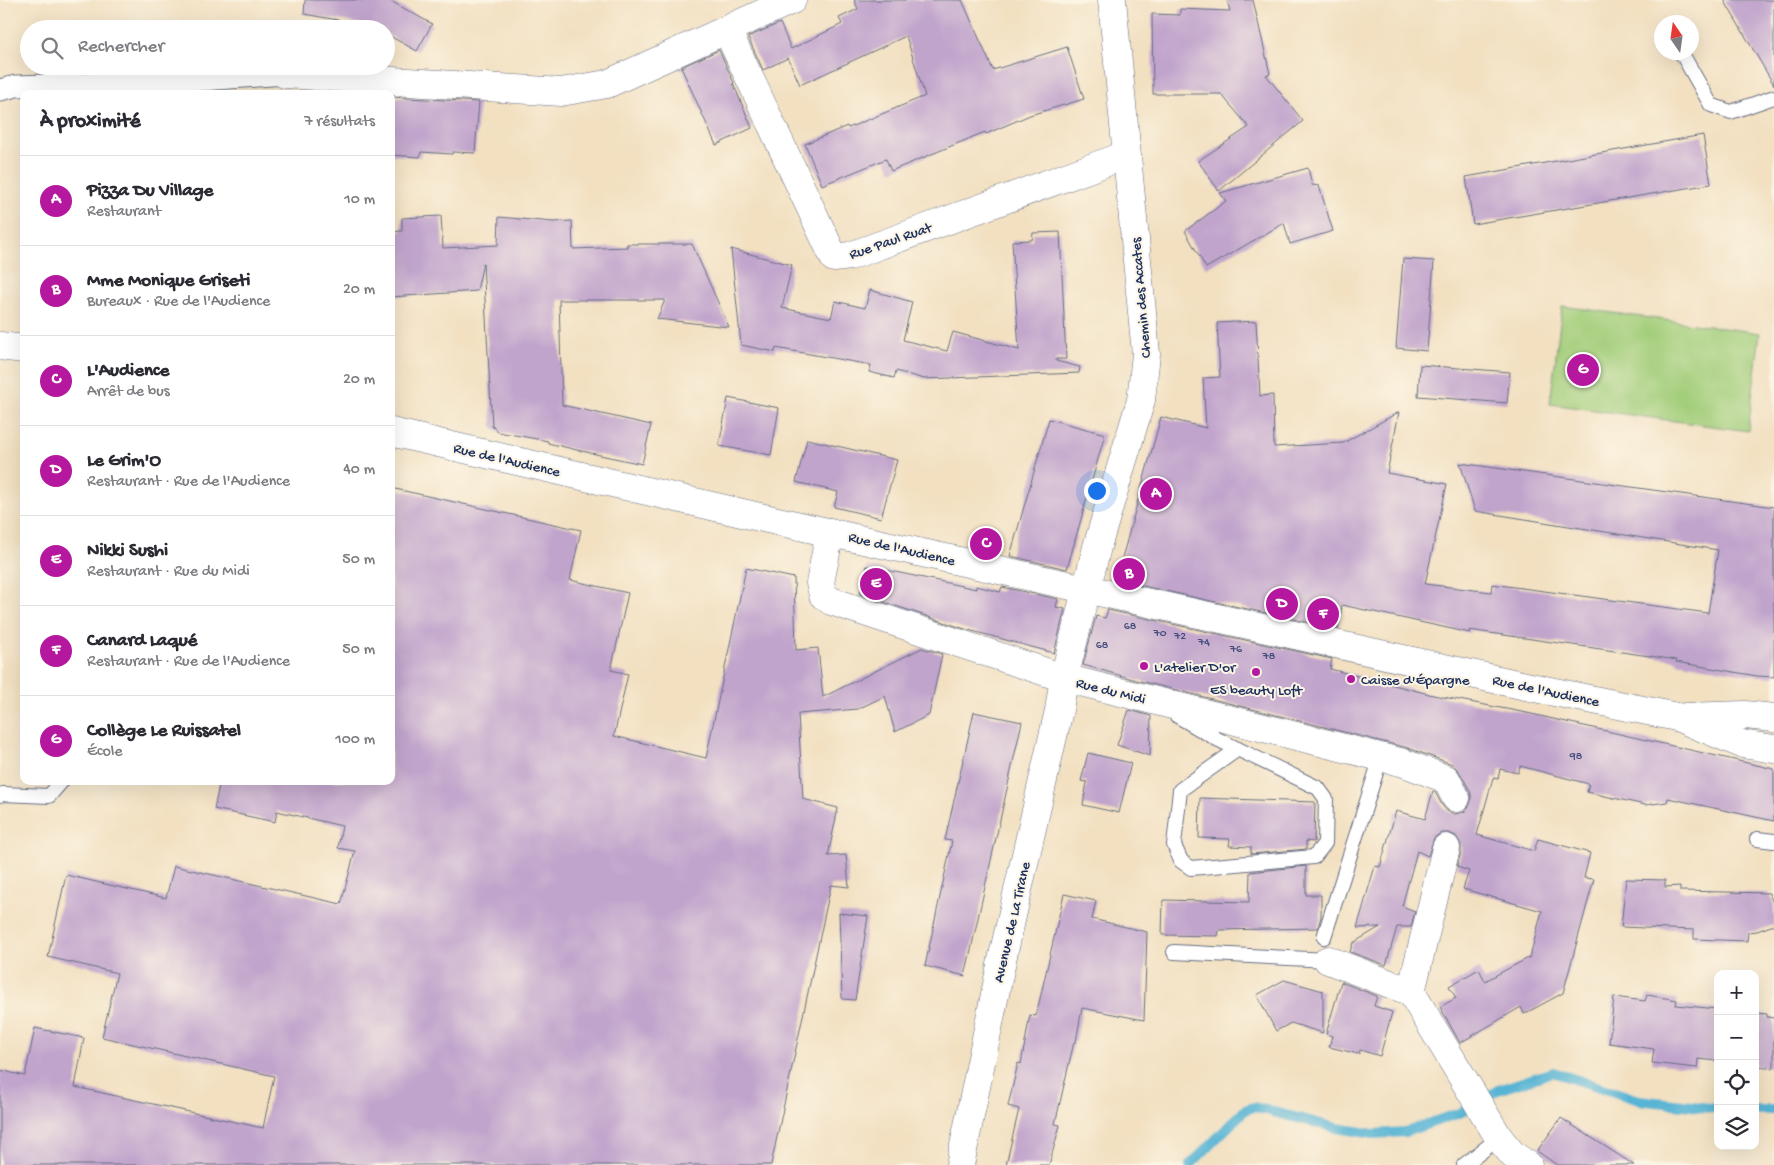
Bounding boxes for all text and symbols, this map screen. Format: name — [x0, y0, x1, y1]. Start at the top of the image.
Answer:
north arrow — [1654, 15, 1699, 60]
search box — [20, 20, 395, 75]
icon: search — [38, 34, 66, 62]
text: Rechercher — [78, 36, 164, 59]
text: À proximité — [40, 110, 141, 135]
text: 7 résultats — [304, 113, 375, 132]
text: Pizza Du Village — [87, 180, 213, 203]
text: A — [51, 191, 61, 210]
text: 10 m — [344, 191, 375, 210]
text: Restaurant — [87, 203, 161, 222]
street label: Rue Paul Ruat — [847, 219, 936, 264]
street label: Chemin des Accates — [1128, 236, 1156, 359]
text: Mme Monique Griseti — [87, 270, 250, 293]
text: B — [52, 281, 60, 300]
text: 20 m — [343, 281, 375, 300]
text: Bureaux · Rue de l'Audience — [87, 293, 270, 312]
pin: G — [1567, 351, 1599, 389]
text: L'Audience — [87, 360, 169, 383]
text: C — [52, 371, 60, 390]
text: 20 m — [343, 371, 375, 390]
text: Arrêt de bus — [87, 383, 170, 402]
street label: Rue de l'Audience — [451, 440, 562, 482]
text: Le Grim'O — [87, 450, 161, 473]
text: D — [51, 461, 61, 480]
text: 40 m — [343, 461, 375, 480]
text: Restaurant · Rue de l'Audience — [87, 473, 290, 492]
pin: A — [1140, 475, 1172, 513]
your location — [1084, 478, 1110, 504]
pin: C — [970, 525, 1002, 563]
street label: Rue de l'Audience — [846, 529, 957, 571]
text: Nikki Sushi — [87, 540, 168, 563]
text: E — [51, 551, 61, 570]
text: 50 m — [342, 551, 375, 570]
pin: B — [1113, 555, 1145, 593]
text: Restaurant · Rue du Midi — [87, 563, 250, 582]
pin: E — [860, 565, 892, 603]
pin: D — [1266, 585, 1298, 623]
pin: F — [1307, 595, 1339, 633]
house number: 68 — [1124, 620, 1137, 634]
house number: 70 — [1152, 627, 1167, 641]
text: Canard Laqué — [87, 630, 197, 653]
house number: 72 — [1173, 630, 1186, 644]
house number: 74 — [1197, 636, 1210, 650]
house number: 68 — [1096, 639, 1109, 653]
text: F — [52, 641, 60, 660]
text: 50 m — [342, 641, 375, 660]
house number: 76 — [1229, 643, 1243, 657]
house number: 78 — [1262, 650, 1276, 664]
text: Restaurant · Rue de l'Audience — [87, 653, 290, 672]
place label: L'atelier D'or — [1154, 659, 1237, 677]
marker: L'atelier D'or — [1138, 660, 1150, 672]
marker: ES beauty Loft — [1250, 666, 1262, 678]
place label: Caisse d'Épargne — [1361, 672, 1470, 690]
street label: Rue de l'Audience — [1490, 672, 1601, 712]
marker: Caisse d'Épargne — [1345, 673, 1357, 685]
street label: Rue du Midi — [1074, 675, 1147, 709]
place label: ES beauty Loft — [1210, 682, 1304, 700]
text: Collège Le Ruissatel — [87, 720, 241, 743]
text: G — [51, 731, 61, 750]
text: 100 m — [335, 731, 375, 750]
text: École — [87, 743, 123, 762]
house number: 98 — [1569, 750, 1583, 764]
street label: Avenue de La Tirane — [990, 860, 1036, 985]
map controls — [1714, 970, 1759, 1150]
button: + — [1714, 970, 1759, 1015]
button: − — [1714, 1015, 1759, 1060]
button: locate — [1714, 1060, 1759, 1105]
button: layers — [1714, 1105, 1759, 1150]

